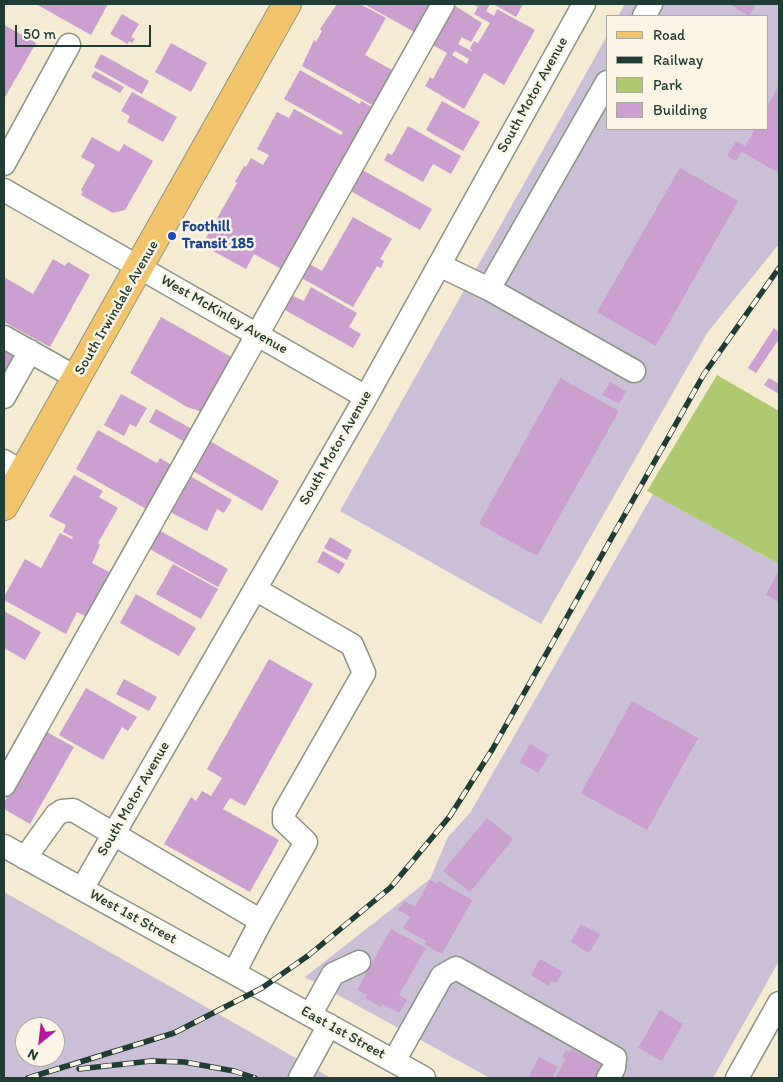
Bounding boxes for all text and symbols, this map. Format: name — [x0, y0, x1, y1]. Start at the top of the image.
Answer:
scale bar — [18, 15, 154, 47]
legend — [606, 15, 768, 130]
text: 50 m — [23, 25, 56, 43]
text: Road — [653, 26, 685, 44]
street label: South Motor Avenue — [494, 34, 572, 156]
text: Railway — [653, 51, 703, 69]
text: Park — [653, 76, 683, 94]
text: Building — [653, 101, 707, 119]
place label: Foothill Transit 185 — [182, 218, 254, 253]
marker: Foothill Transit 185 — [166, 230, 178, 242]
street label: South Irwindale Avenue — [71, 237, 163, 379]
street label: West McKinley Avenue — [157, 271, 291, 359]
street label: South Motor Avenue — [296, 387, 376, 509]
street label: South Motor Avenue — [94, 738, 174, 860]
street label: West 1st Street — [86, 886, 180, 948]
street label: East 1st Street — [298, 1002, 388, 1064]
north arrow — [15, 1017, 65, 1067]
text: N — [25, 1045, 41, 1064]

